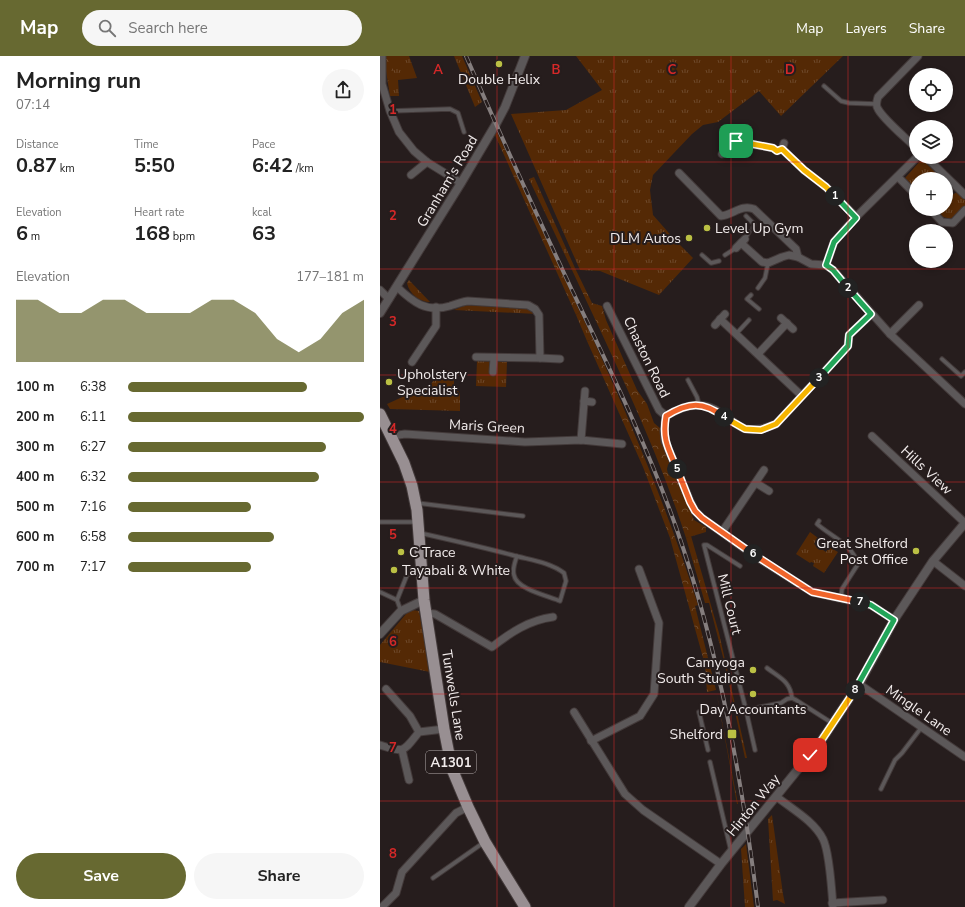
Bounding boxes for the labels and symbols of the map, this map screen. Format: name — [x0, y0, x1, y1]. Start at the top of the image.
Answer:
marker: Double Helix — [494, 59, 504, 69]
text: A — [433, 61, 443, 79]
text: B — [552, 61, 561, 79]
text: C — [668, 61, 677, 79]
text: D — [785, 61, 795, 79]
place label: Double Helix — [458, 70, 541, 89]
text: 1 — [389, 101, 397, 119]
pin — [719, 124, 753, 158]
street label: Granham's Road — [413, 132, 482, 231]
pin: 1 — [825, 186, 845, 206]
text: 2 — [389, 207, 397, 225]
place label: Level Up Gym — [715, 219, 803, 238]
marker: Level Up Gym — [702, 223, 712, 233]
place label: DLM Autos — [610, 229, 681, 248]
marker: DLM Autos — [684, 233, 694, 243]
pin: 2 — [838, 278, 858, 298]
text: 3 — [389, 313, 397, 331]
street label: Chaston Road — [619, 313, 674, 401]
place label: Upholstery Specialist — [397, 365, 468, 400]
pin: 3 — [809, 368, 829, 388]
marker: Upholstery Specialist — [384, 377, 394, 387]
pin: 4 — [714, 407, 734, 427]
street label: Maris Green — [449, 415, 525, 438]
text: 4 — [389, 420, 397, 438]
street label: Hills View — [897, 441, 957, 499]
pin: 5 — [667, 459, 687, 479]
text: 5 — [389, 526, 397, 544]
place label: Great Shelford Post Office — [816, 534, 908, 569]
place label: C Trace — [409, 543, 456, 562]
pin: 6 — [743, 544, 763, 564]
marker: Great Shelford Post Office — [911, 546, 921, 556]
marker: C Trace — [396, 547, 406, 557]
place label: Tayabali & White — [402, 561, 510, 580]
marker: Tayabali & White — [389, 565, 399, 575]
street label: Mill Court — [713, 572, 746, 637]
pin: 7 — [850, 592, 870, 612]
text: 6 — [389, 633, 397, 651]
street label: Tunwells Lane — [437, 649, 470, 742]
place label: Camyoga South Studios — [657, 653, 745, 688]
marker: Camyoga South Studios — [748, 665, 758, 675]
pin: 8 — [845, 680, 865, 700]
street label: Mingle Lane — [882, 681, 956, 740]
marker: Day Accountants — [748, 689, 758, 699]
place label: Day Accountants — [700, 700, 807, 719]
place label: Shelford — [670, 725, 723, 744]
marker: Shelford — [726, 728, 738, 740]
pin — [793, 738, 827, 772]
text: 7 — [389, 739, 397, 757]
road number: A1301 — [426, 751, 476, 773]
street label: Hinton Way — [722, 770, 785, 841]
text: 8 — [389, 845, 397, 863]

